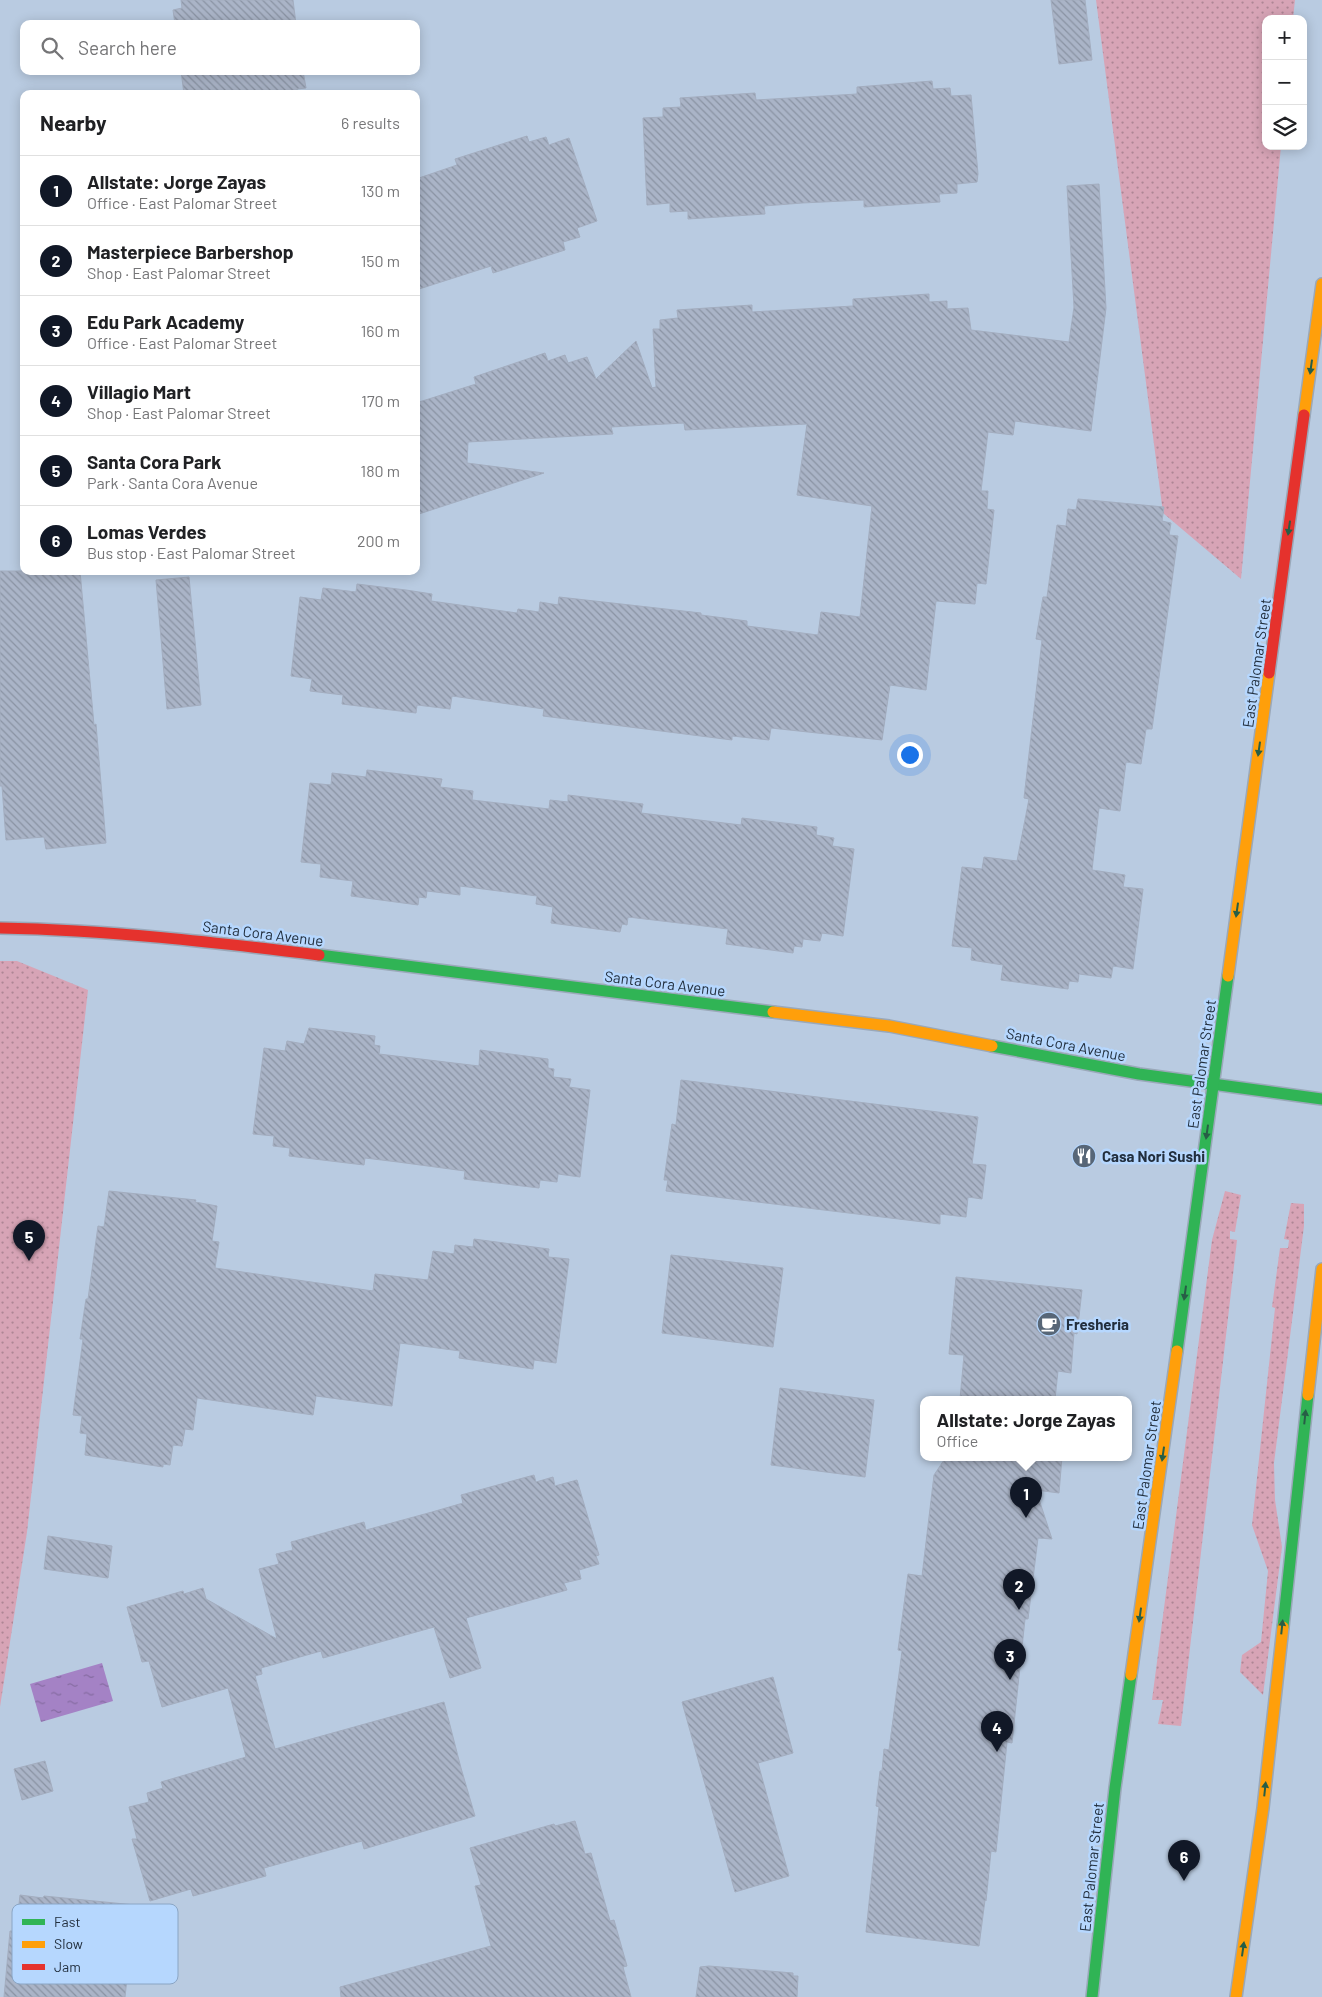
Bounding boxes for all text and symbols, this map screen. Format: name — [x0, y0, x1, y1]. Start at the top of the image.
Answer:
map controls — [1262, 15, 1307, 150]
button: + — [1262, 15, 1307, 60]
search box — [20, 20, 420, 75]
icon: search — [38, 34, 66, 62]
text: Search here — [78, 36, 177, 59]
button: − — [1262, 60, 1307, 105]
button: layers — [1262, 105, 1307, 150]
text: Nearby — [40, 110, 106, 135]
text: 6 results — [341, 113, 400, 132]
text: Allstate: Jorge Zayas — [87, 170, 266, 193]
text: 1 — [53, 181, 59, 200]
text: 130 m — [361, 181, 400, 200]
text: Office · East Palomar Street — [87, 193, 277, 212]
text: Masterpiece Barbershop — [87, 240, 294, 263]
text: 2 — [52, 251, 60, 270]
text: 150 m — [361, 251, 400, 270]
text: Shop · East Palomar Street — [87, 263, 271, 282]
text: Edu Park Academy — [87, 310, 244, 333]
text: 3 — [52, 321, 60, 340]
text: 160 m — [361, 321, 400, 340]
text: Office · East Palomar Street — [87, 333, 277, 352]
one-way arrow — [1307, 360, 1315, 376]
text: Villagio Mart — [87, 380, 191, 403]
text: 4 — [51, 391, 61, 410]
text: 170 m — [361, 391, 400, 410]
text: Shop · East Palomar Street — [87, 403, 271, 422]
text: Santa Cora Park — [87, 450, 221, 473]
text: 5 — [52, 461, 60, 480]
text: 180 m — [361, 461, 400, 480]
text: Park · Santa Cora Avenue — [87, 473, 258, 492]
text: Lomas Verdes — [87, 520, 206, 543]
one-way arrow — [1285, 521, 1293, 537]
text: 6 — [52, 531, 60, 550]
text: 200 m — [357, 531, 400, 550]
text: Bus stop · East Palomar Street — [87, 543, 296, 562]
street label: East Palomar Street — [1238, 597, 1274, 729]
one-way arrow — [1255, 741, 1263, 757]
your location — [897, 742, 923, 768]
one-way arrow — [1233, 902, 1241, 918]
street label: Santa Cora Avenue — [202, 917, 324, 949]
street label: Santa Cora Avenue — [604, 967, 726, 999]
street label: East Palomar Street — [1183, 998, 1219, 1130]
street label: Santa Cora Avenue — [1005, 1024, 1127, 1064]
one-way arrow — [1203, 1125, 1211, 1141]
restaurant icon: Casa Nori Sushi — [1071, 1143, 1097, 1169]
place label: Casa Nori Sushi — [1102, 1147, 1205, 1165]
pin: 5 — [13, 1220, 45, 1261]
one-way arrow — [1181, 1286, 1189, 1302]
cafe icon: Fresheria — [1036, 1311, 1062, 1337]
place label: Fresheria — [1066, 1315, 1129, 1333]
popup — [920, 1396, 1132, 1461]
street label: East Palomar Street — [1128, 1399, 1164, 1531]
text: Allstate: Jorge Zayas — [937, 1408, 1115, 1431]
one-way arrow — [1301, 1408, 1309, 1424]
text: Office — [937, 1431, 978, 1450]
one-way arrow — [1159, 1447, 1167, 1463]
pin: 1 — [1010, 1477, 1042, 1518]
pin: 2 — [1003, 1569, 1035, 1610]
one-way arrow — [1136, 1607, 1144, 1623]
one-way arrow — [1278, 1619, 1286, 1635]
pin: 3 — [994, 1639, 1026, 1680]
pin: 4 — [981, 1711, 1013, 1752]
one-way arrow — [1261, 1781, 1269, 1797]
street label: East Palomar Street — [1075, 1801, 1107, 1933]
pin: 6 — [1168, 1840, 1200, 1881]
legend — [12, 1904, 178, 1984]
text: Fast — [54, 1913, 80, 1930]
text: Slow — [54, 1935, 83, 1952]
one-way arrow — [1240, 1940, 1248, 1956]
text: Jam — [54, 1958, 81, 1975]

